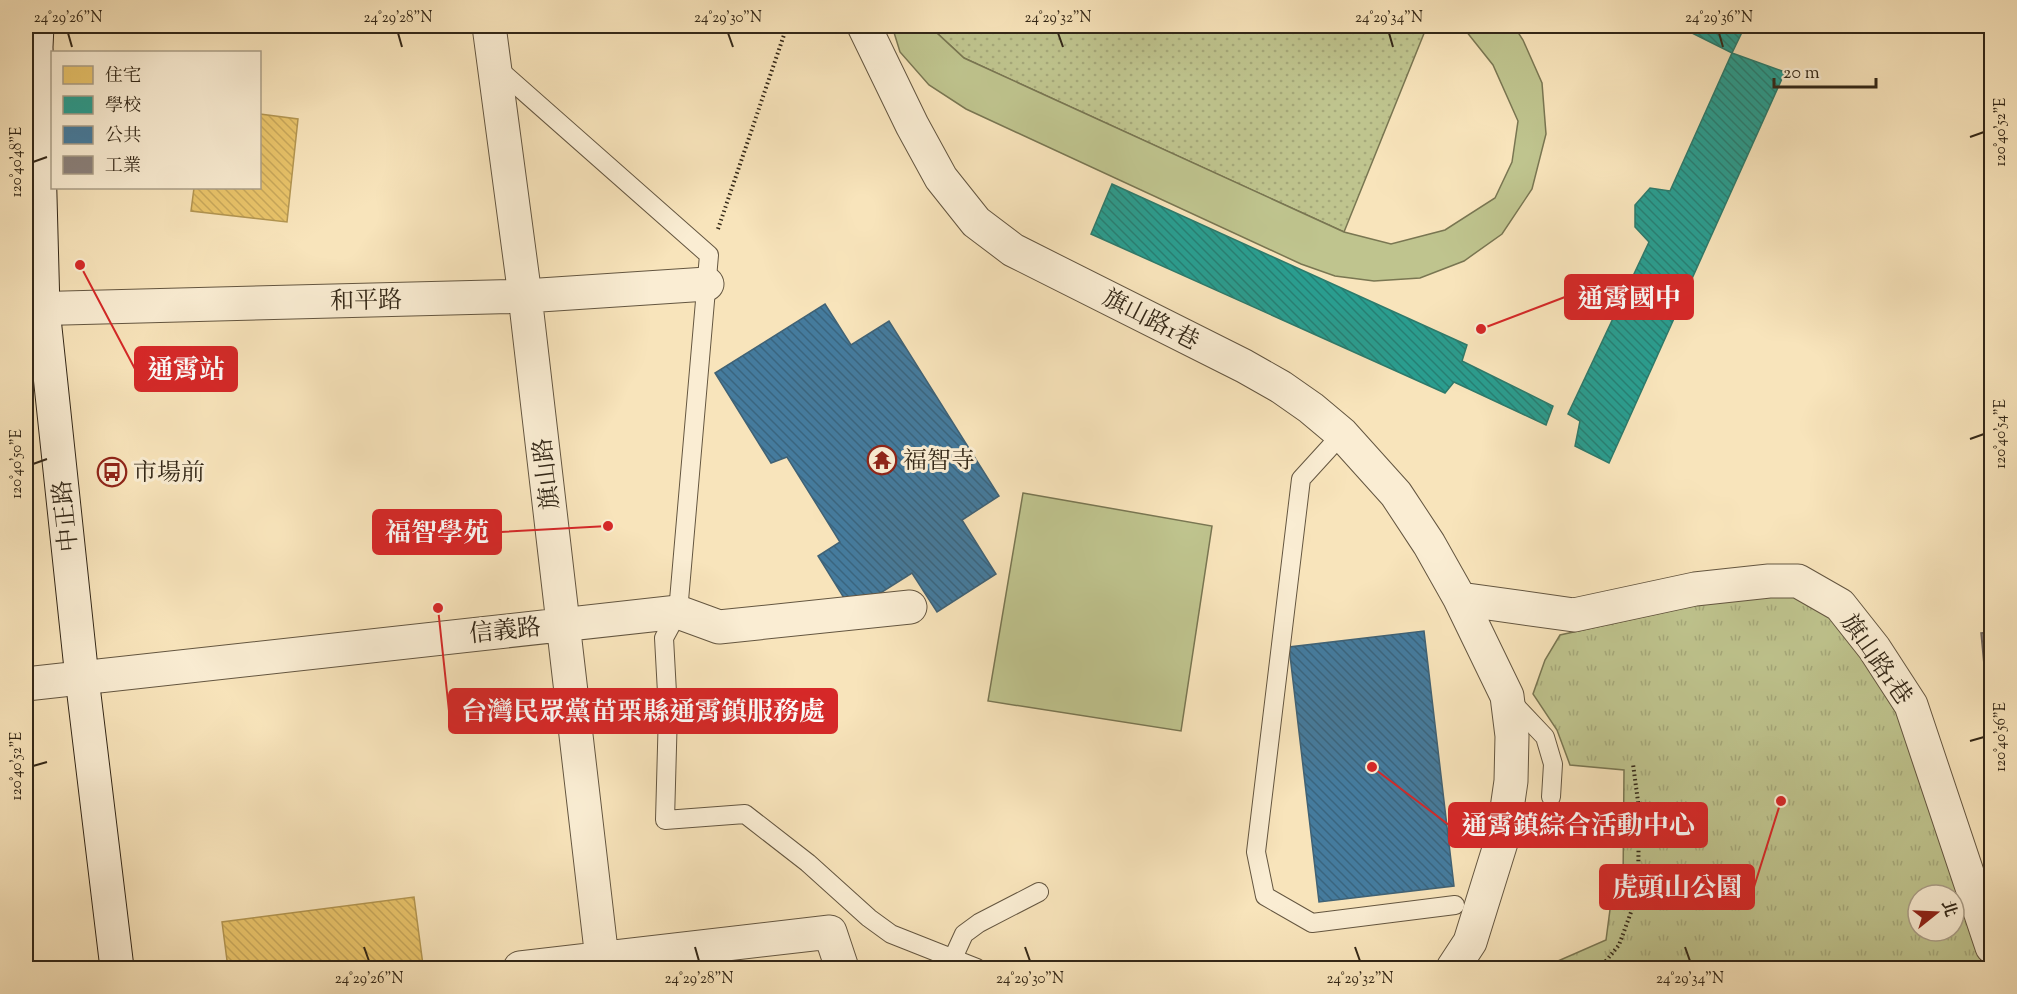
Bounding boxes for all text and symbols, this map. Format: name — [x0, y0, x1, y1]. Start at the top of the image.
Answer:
text: 24°29'26"N — [34, 8, 102, 29]
text: 24°29'28"N — [364, 8, 432, 29]
text: 24°29'30"N — [694, 8, 762, 29]
text: 24°29'32"N — [1024, 8, 1092, 29]
text: 24°29'34"N — [1355, 8, 1423, 29]
text: 24°29'36"N — [1685, 8, 1753, 29]
legend — [51, 51, 261, 189]
scale bar — [1774, 51, 1876, 89]
text: 20 m — [1783, 61, 1820, 87]
text: 住宅 — [105, 64, 141, 90]
text: 學校 — [105, 94, 141, 120]
text: 120°40'52"E — [1991, 98, 2012, 166]
text: 公共 — [105, 124, 141, 150]
text: 120°40'48"E — [7, 127, 28, 197]
text: 工業 — [105, 154, 141, 180]
callout: 通霄國中 — [1565, 275, 1693, 319]
street label: 旗山路1巷 — [1096, 282, 1204, 360]
text: 通霄國中 — [1577, 282, 1681, 319]
street label: 和平路 — [330, 284, 402, 320]
callout: 通霄站 — [135, 347, 237, 391]
text: 通霄站 — [147, 353, 225, 390]
text: 120°40'54"E — [1991, 399, 2012, 469]
text: 120°40'50"E — [7, 429, 28, 499]
street label: 旗山路 — [527, 436, 569, 512]
temple icon: 福智寺 — [866, 444, 898, 476]
place label: 福智寺 — [903, 445, 975, 479]
bus stop icon: 市場前 — [96, 456, 128, 488]
place label: 市場前 — [133, 457, 205, 491]
street label: 中正路 — [46, 478, 88, 553]
callout: 福智學苑 — [373, 510, 501, 554]
text: 福智學苑 — [385, 516, 489, 553]
street label: 旗山路1巷 — [1832, 608, 1919, 713]
street label: 信義路 — [468, 611, 543, 653]
callout: 台灣民眾黨苗栗縣通霄鎮服務處 — [449, 689, 837, 733]
text: 台灣民眾黨苗栗縣通霄鎮服務處 — [461, 695, 825, 732]
text: 120°40'56"E — [1991, 702, 2012, 772]
text: 120°40'52"E — [7, 732, 28, 800]
callout: 通霄鎮綜合活動中心 — [1449, 803, 1707, 847]
text: 通霄鎮綜合活動中心 — [1461, 809, 1695, 846]
callout: 虎頭山公園 — [1600, 865, 1754, 909]
text: 虎頭山公園 — [1612, 871, 1742, 908]
north arrow — [1906, 883, 1966, 943]
text: 北 — [1934, 898, 1961, 920]
text: 24°29'26"N — [335, 969, 403, 990]
text: 24°29'28"N — [665, 969, 733, 990]
text: 24°29'30"N — [996, 969, 1064, 990]
text: 24°29'32"N — [1326, 969, 1394, 990]
text: 24°29'34"N — [1656, 969, 1724, 990]

